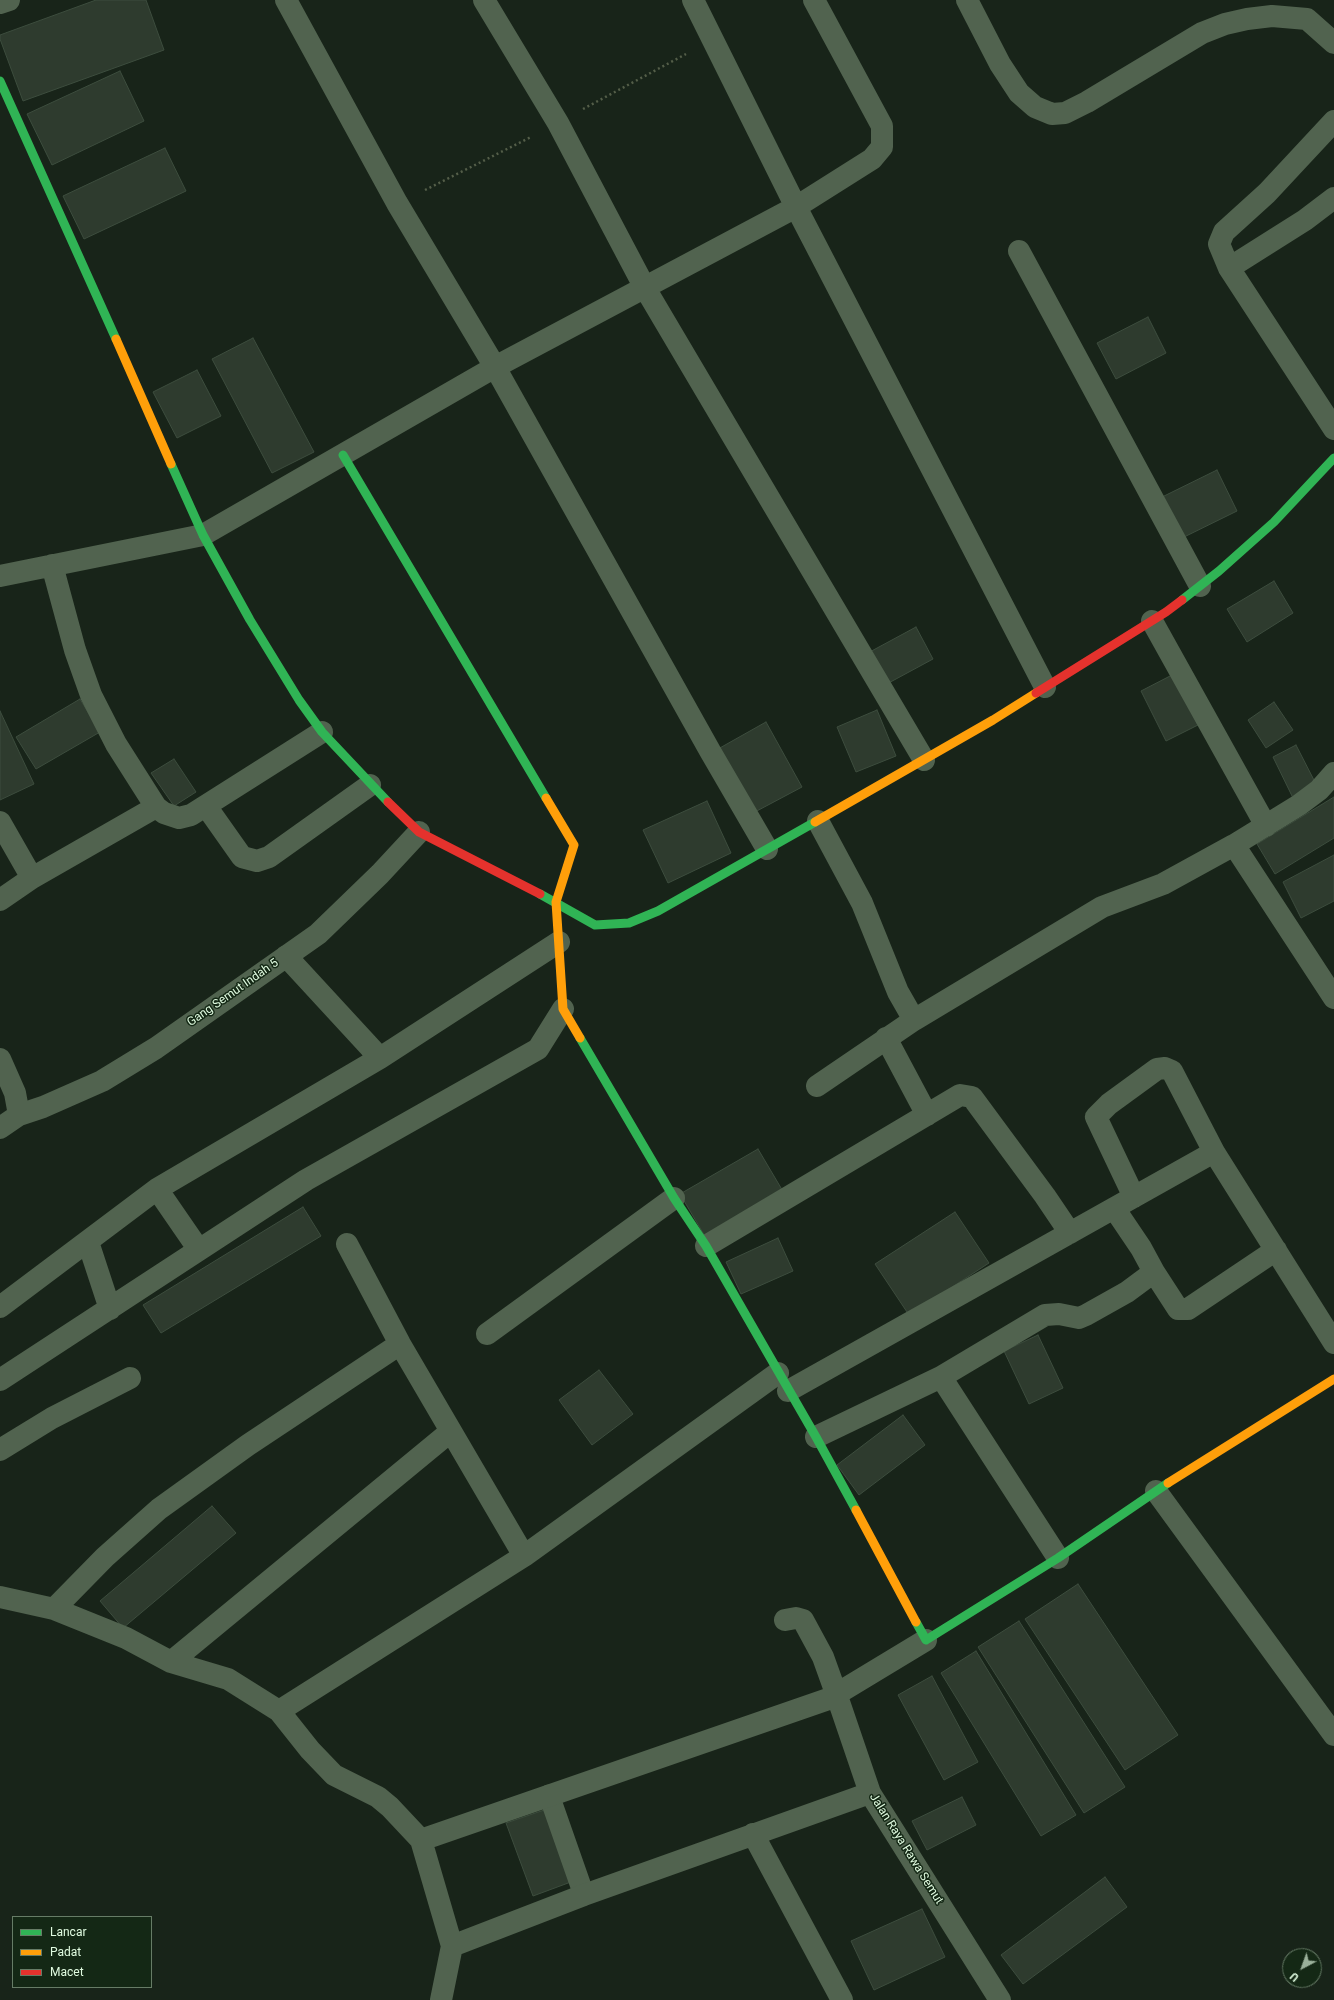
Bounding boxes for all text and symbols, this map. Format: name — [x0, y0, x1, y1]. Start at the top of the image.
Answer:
street label: Gang Semut Indah 5 — [185, 956, 281, 1030]
street label: Jalan Raya Rawa Semut — [866, 1791, 946, 1907]
legend — [12, 1916, 152, 1988]
text: Lancar — [50, 1925, 87, 1939]
text: Padat — [50, 1945, 81, 1959]
north arrow — [1282, 1948, 1322, 1988]
text: Macet — [50, 1965, 84, 1979]
text: U — [1287, 1969, 1301, 1984]

